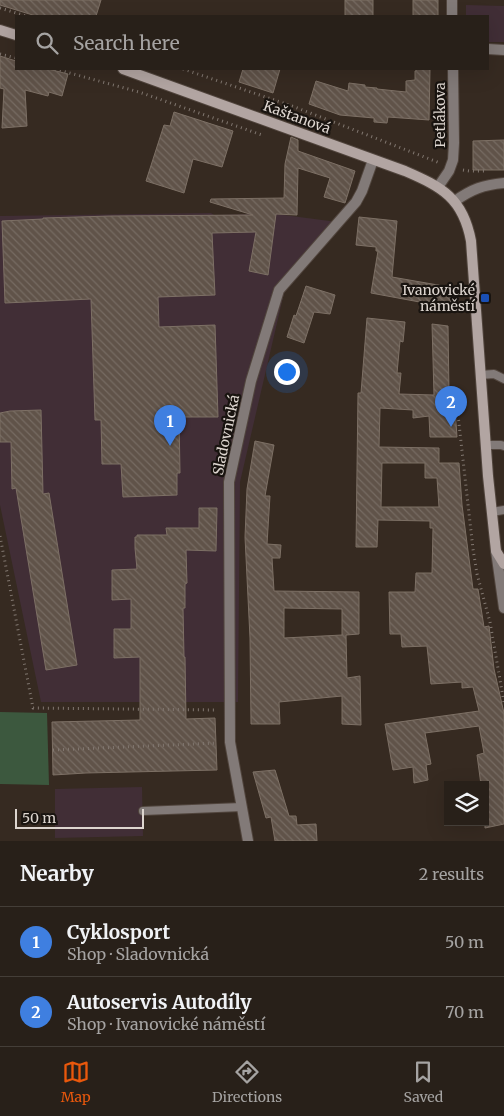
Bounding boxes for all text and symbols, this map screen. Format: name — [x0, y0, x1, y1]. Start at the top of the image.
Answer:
search box — [15, 15, 489, 70]
icon: search — [33, 29, 61, 57]
text: Search here — [73, 31, 180, 55]
street label: Petlákova — [431, 82, 449, 148]
street label: Kaštanová — [261, 97, 334, 138]
place label: Ivanovické náměstí — [402, 281, 475, 315]
marker: Ivanovické náměstí — [479, 292, 491, 304]
your location — [274, 359, 300, 385]
pin: 2 — [435, 386, 467, 427]
street label: Sladovnická — [209, 393, 243, 477]
pin: 1 — [154, 405, 186, 446]
map controls — [444, 781, 489, 826]
button: layers — [444, 781, 489, 826]
scale bar — [15, 806, 144, 829]
text: 50 m — [22, 809, 56, 827]
text: Nearby — [20, 860, 94, 887]
text: 2 results — [419, 864, 484, 884]
text: Cyklosport — [67, 920, 170, 944]
text: 1 — [32, 932, 40, 952]
text: 50 m — [445, 932, 484, 952]
text: Shop · Sladovnická — [67, 944, 209, 964]
text: Autoservis Autodíly — [67, 990, 252, 1014]
text: 2 — [31, 1002, 41, 1022]
text: 70 m — [445, 1002, 484, 1022]
text: Shop · Ivanovické náměstí — [67, 1014, 265, 1034]
tab: Map — [61, 1058, 91, 1106]
tab: Directions — [212, 1058, 282, 1106]
tab: Saved — [404, 1058, 443, 1106]

